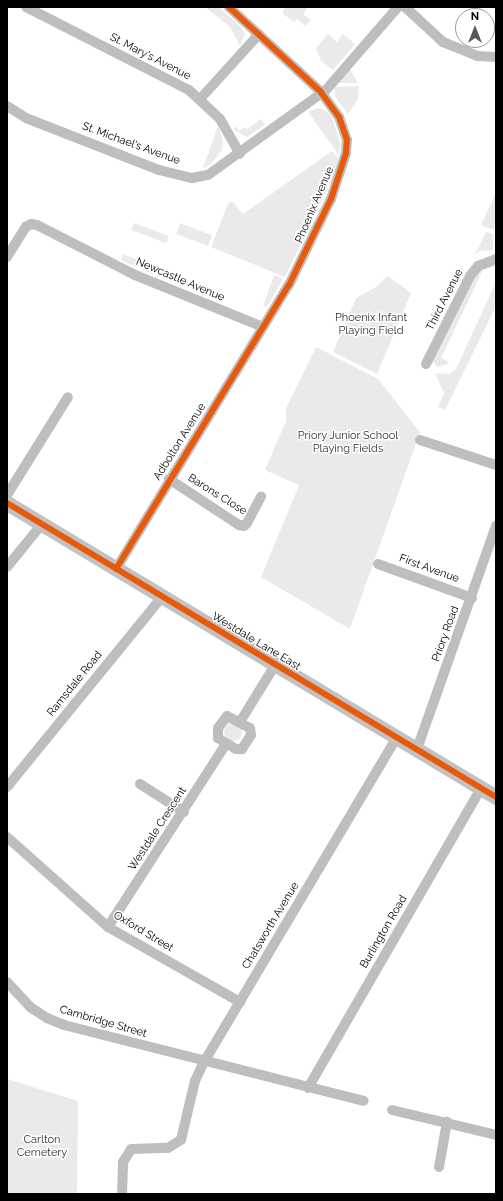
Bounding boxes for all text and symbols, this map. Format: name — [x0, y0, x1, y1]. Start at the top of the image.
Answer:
north arrow — [455, 8, 495, 48]
text: N — [471, 10, 479, 23]
street label: St. Mary's Avenue — [107, 31, 193, 83]
street label: St. Michael's Avenue — [80, 120, 182, 168]
street label: Phoenix Avenue — [293, 165, 337, 245]
street label: Newcastle Avenue — [134, 255, 226, 305]
street label: Third Avenue — [424, 267, 466, 333]
park label: Phoenix Infant Playing Field — [335, 312, 407, 338]
street label: Adbolton Avenue — [151, 401, 209, 483]
park label: Priory Junior School Playing Fields — [297, 430, 399, 456]
street label: Barons Close — [185, 472, 249, 518]
street label: First Avenue — [397, 552, 461, 586]
street label: Priory Road — [430, 604, 462, 664]
street label: Westdale Lane East — [209, 610, 303, 674]
street label: Ramsdale Road — [45, 649, 105, 719]
street label: Westdale Crescent — [126, 785, 190, 873]
street label: Chatsworth Avenue — [240, 880, 302, 972]
street label: Burlington Road — [358, 893, 410, 971]
street label: Oxford Street — [111, 909, 175, 955]
street label: Cambridge Street — [58, 1003, 148, 1041]
park label: Carlton Cemetery — [17, 1134, 67, 1160]

